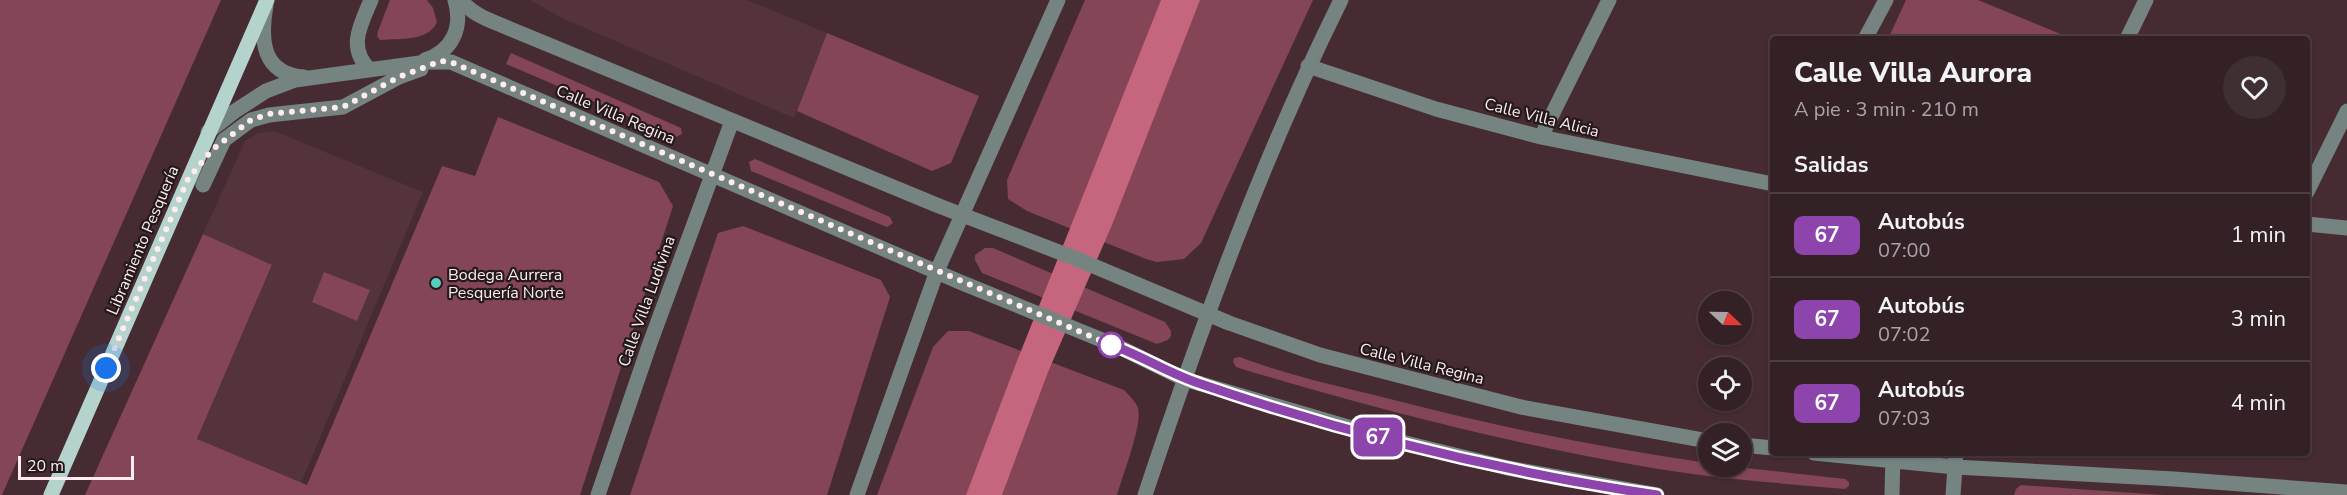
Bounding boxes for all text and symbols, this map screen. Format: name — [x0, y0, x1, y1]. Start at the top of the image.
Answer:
text: Calle Villa Aurora — [1794, 54, 2032, 92]
button: heart — [2223, 56, 2286, 119]
street label: Calle Villa Regina — [553, 80, 679, 150]
street label: Calle Villa Alicia — [1482, 93, 1601, 143]
text: A pie · 3 min · 210 m — [1794, 96, 1979, 123]
text: Salidas — [1794, 150, 1869, 180]
street label: Libramiento Pesquería — [102, 162, 184, 318]
text: Autobús — [1878, 207, 1965, 237]
text: 1 min — [2231, 220, 2286, 250]
text: 67 — [1814, 221, 1840, 249]
street label: Calle Villa Ludivina — [613, 233, 681, 370]
text: 07:00 — [1878, 237, 1931, 264]
place label: Bodega Aurrera Pesquería Norte — [448, 264, 564, 304]
marker: Bodega Aurrera Pesquería Norte — [429, 276, 443, 290]
north arrow — [1698, 291, 1752, 345]
map controls — [1698, 291, 1752, 477]
text: Autobús — [1878, 291, 1965, 321]
text: 3 min — [2231, 304, 2286, 334]
text: 67 — [1814, 305, 1840, 333]
text: 07:02 — [1878, 321, 1931, 348]
unlabelled marker — [1098, 332, 1124, 358]
street label: Calle Villa Regina — [1357, 338, 1486, 390]
your location — [91, 353, 121, 383]
button: locate — [1698, 357, 1752, 411]
text: Autobús — [1878, 375, 1965, 405]
text: 4 min — [2231, 388, 2286, 418]
text: 67 — [1814, 389, 1840, 417]
text: 07:03 — [1878, 405, 1931, 432]
line badge: 67 — [1351, 418, 1405, 456]
text: 67 — [1365, 423, 1391, 451]
button: layers — [1698, 423, 1752, 477]
scale bar — [18, 453, 134, 480]
text: 20 m — [27, 455, 64, 477]

